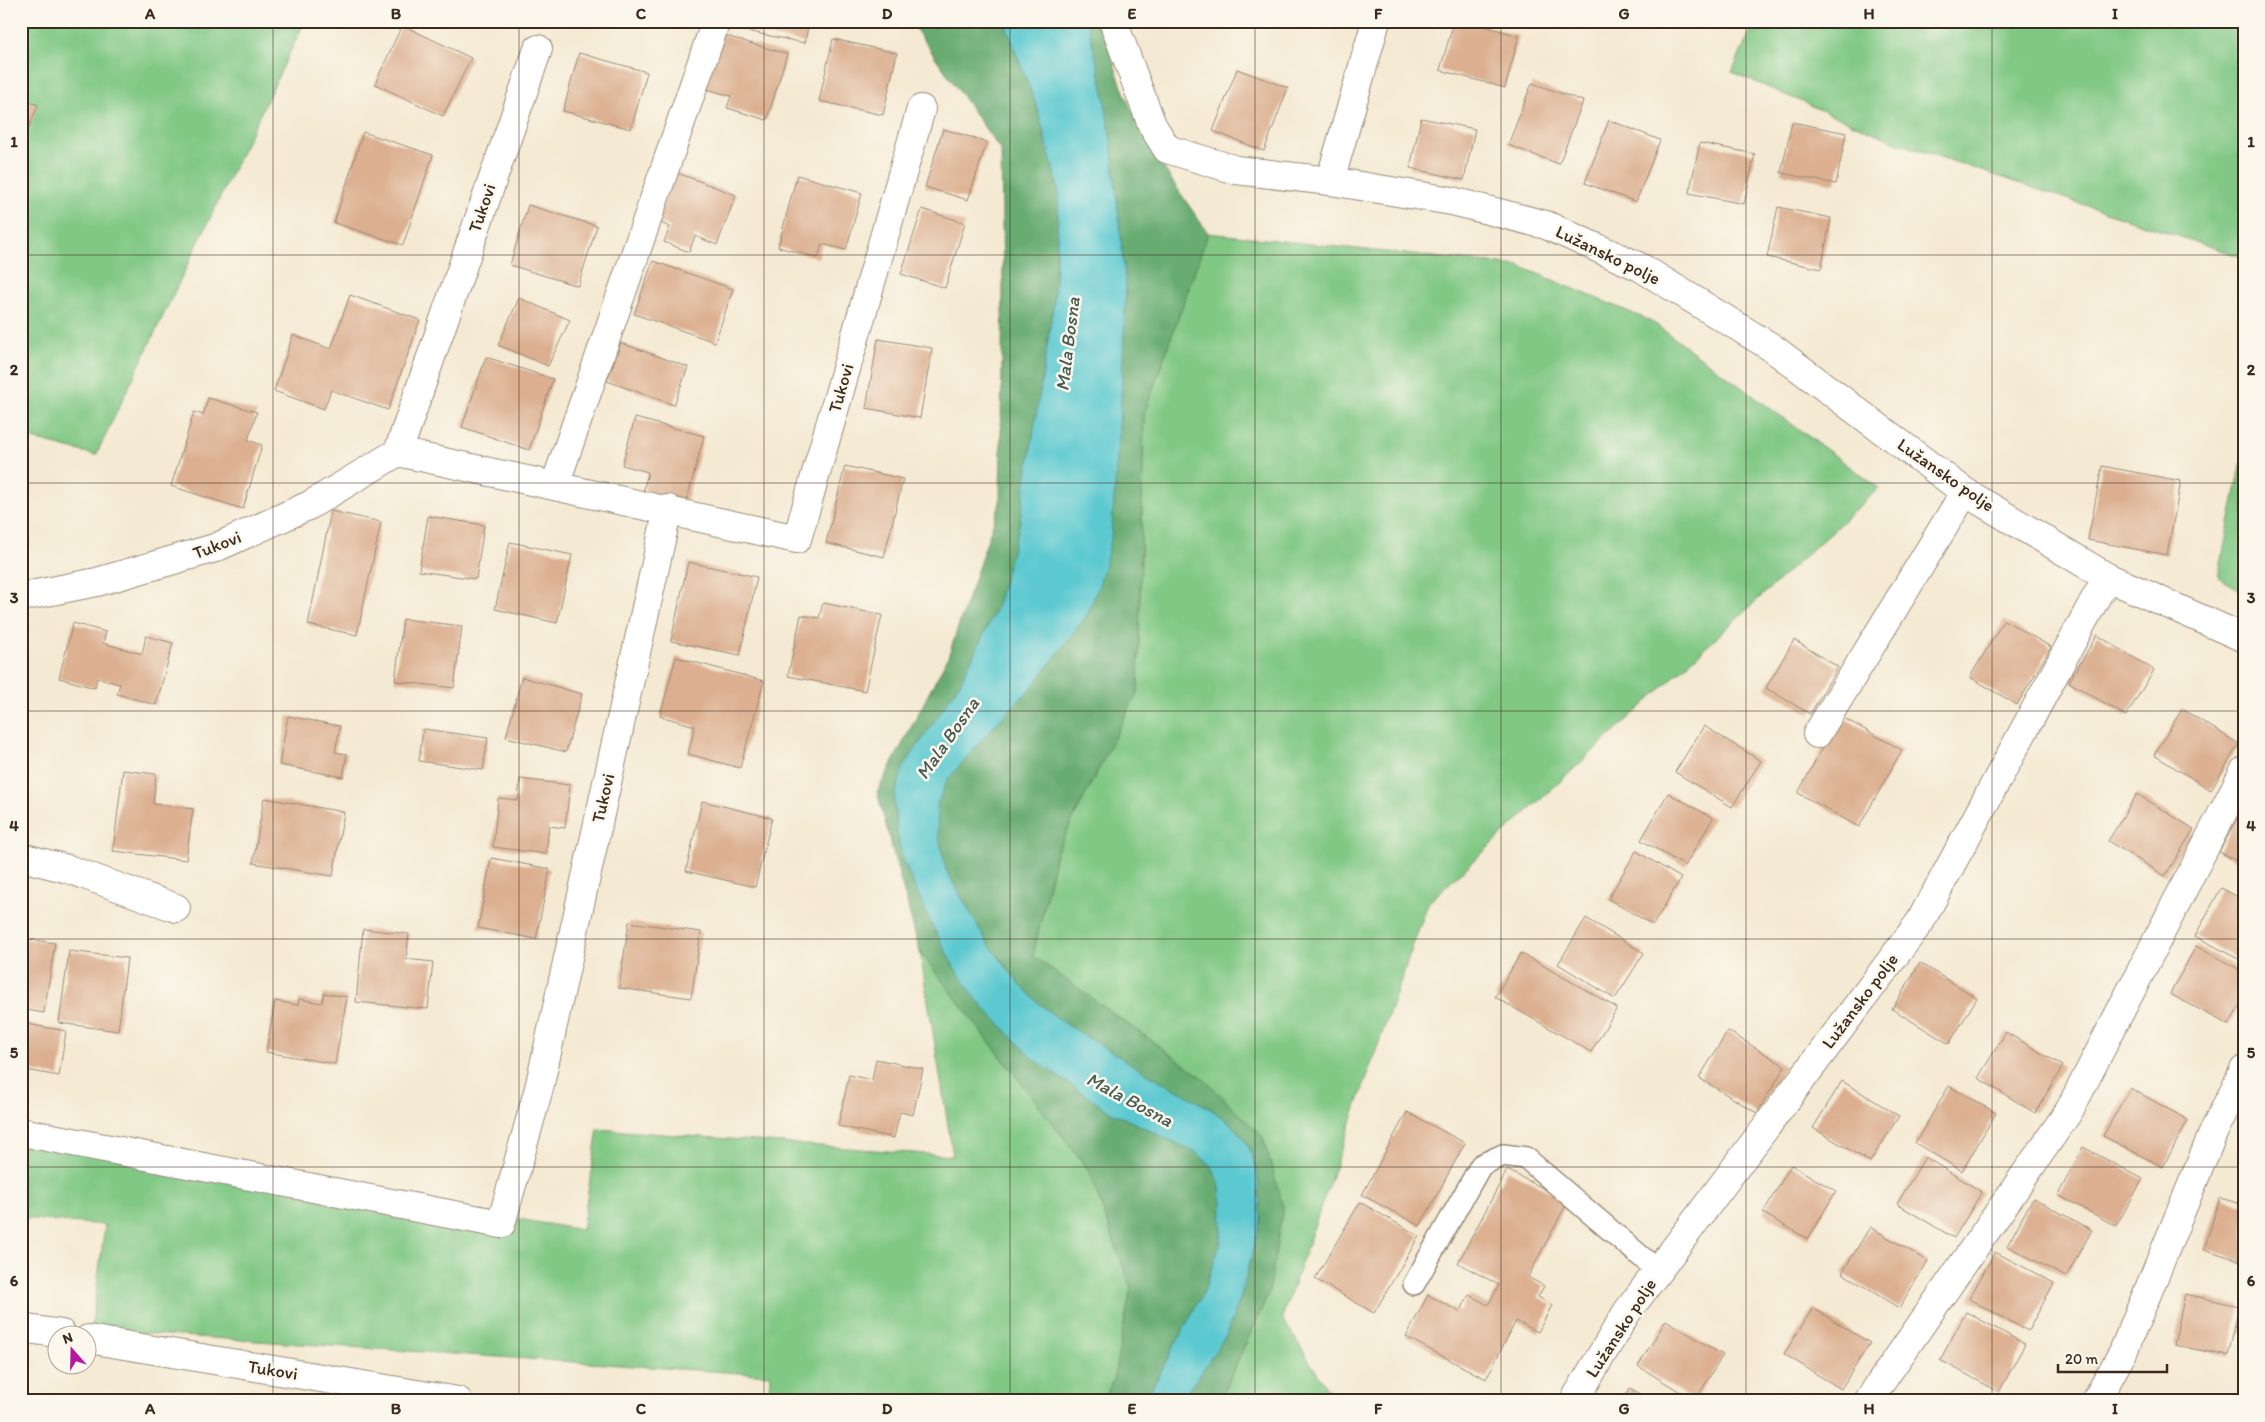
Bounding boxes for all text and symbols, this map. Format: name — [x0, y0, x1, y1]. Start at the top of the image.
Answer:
text: A — [144, 4, 156, 23]
text: B — [391, 4, 402, 23]
text: C — [636, 4, 647, 23]
text: D — [882, 4, 893, 23]
text: E — [1128, 4, 1137, 23]
text: F — [1374, 4, 1383, 23]
text: G — [1618, 4, 1630, 23]
text: H — [1863, 4, 1875, 23]
text: I — [2112, 4, 2118, 23]
text: 1 — [10, 132, 18, 151]
text: 1 — [2247, 132, 2255, 151]
street label: Tukovi — [463, 181, 501, 235]
street label: Lužansko polje — [1552, 220, 1664, 290]
water label: Mala Bosna — [1050, 296, 1085, 392]
text: 2 — [10, 360, 19, 379]
text: 2 — [2247, 360, 2256, 379]
street label: Tukovi — [824, 361, 858, 415]
street label: Lužansko polje — [1893, 433, 1999, 517]
street label: Tukovi — [190, 526, 244, 564]
text: 3 — [10, 588, 19, 607]
text: 3 — [2247, 588, 2256, 607]
water label: Mala Bosna — [911, 693, 984, 784]
street label: Tukovi — [587, 771, 619, 825]
text: 4 — [9, 816, 19, 835]
text: 4 — [2246, 816, 2256, 835]
street label: Lužansko polje — [1817, 949, 1903, 1053]
text: 5 — [10, 1043, 19, 1062]
text: 5 — [2247, 1043, 2256, 1062]
water label: Mala Bosna — [1083, 1067, 1177, 1132]
text: 6 — [10, 1271, 19, 1290]
text: 6 — [2247, 1271, 2256, 1290]
street label: Lužansko polje — [1581, 1274, 1661, 1382]
north arrow — [48, 1324, 98, 1374]
text: N — [60, 1329, 75, 1348]
scale bar — [2058, 1342, 2166, 1374]
text: 20 m — [2065, 1350, 2099, 1368]
street label: Tukovi — [247, 1355, 299, 1385]
text: A — [144, 1399, 156, 1418]
text: B — [391, 1399, 402, 1418]
text: C — [636, 1399, 647, 1418]
text: D — [882, 1399, 893, 1418]
text: E — [1128, 1399, 1137, 1418]
text: F — [1374, 1399, 1383, 1418]
text: G — [1618, 1399, 1630, 1418]
text: H — [1863, 1399, 1875, 1418]
text: I — [2112, 1399, 2118, 1418]

